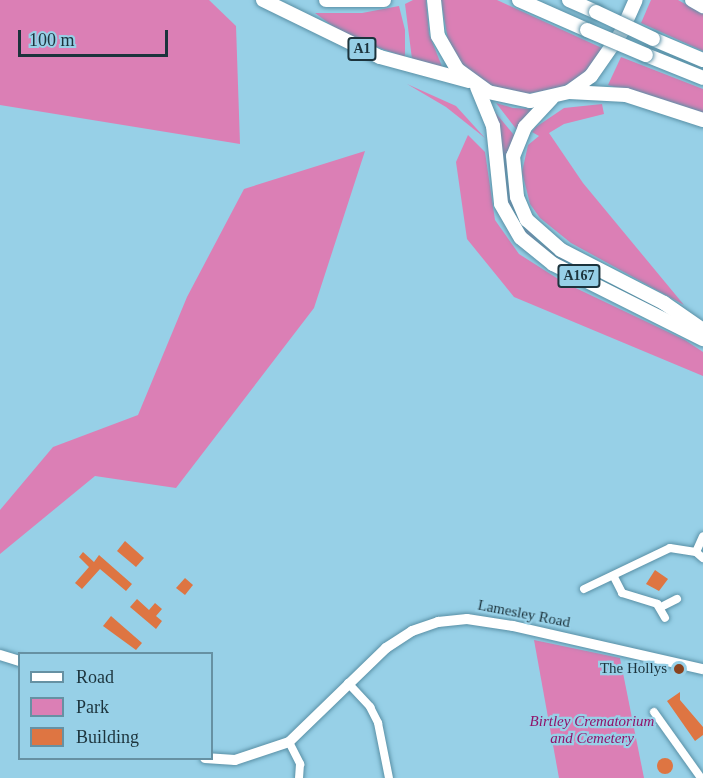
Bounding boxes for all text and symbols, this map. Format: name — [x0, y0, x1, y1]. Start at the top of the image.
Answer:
scale bar — [21, 18, 171, 56]
text: 100 m — [29, 30, 75, 50]
road number: A1 — [347, 38, 377, 60]
road number: A167 — [556, 265, 602, 287]
street label: Lamesley Road — [476, 596, 572, 632]
legend — [18, 652, 213, 760]
place label: The Hollys — [600, 660, 667, 678]
marker: The Hollys — [672, 662, 686, 676]
text: Road — [76, 667, 114, 687]
text: Park — [76, 697, 109, 717]
park label: Birtley Crematorium and Cemetery — [530, 712, 654, 747]
text: Building — [76, 727, 139, 747]

